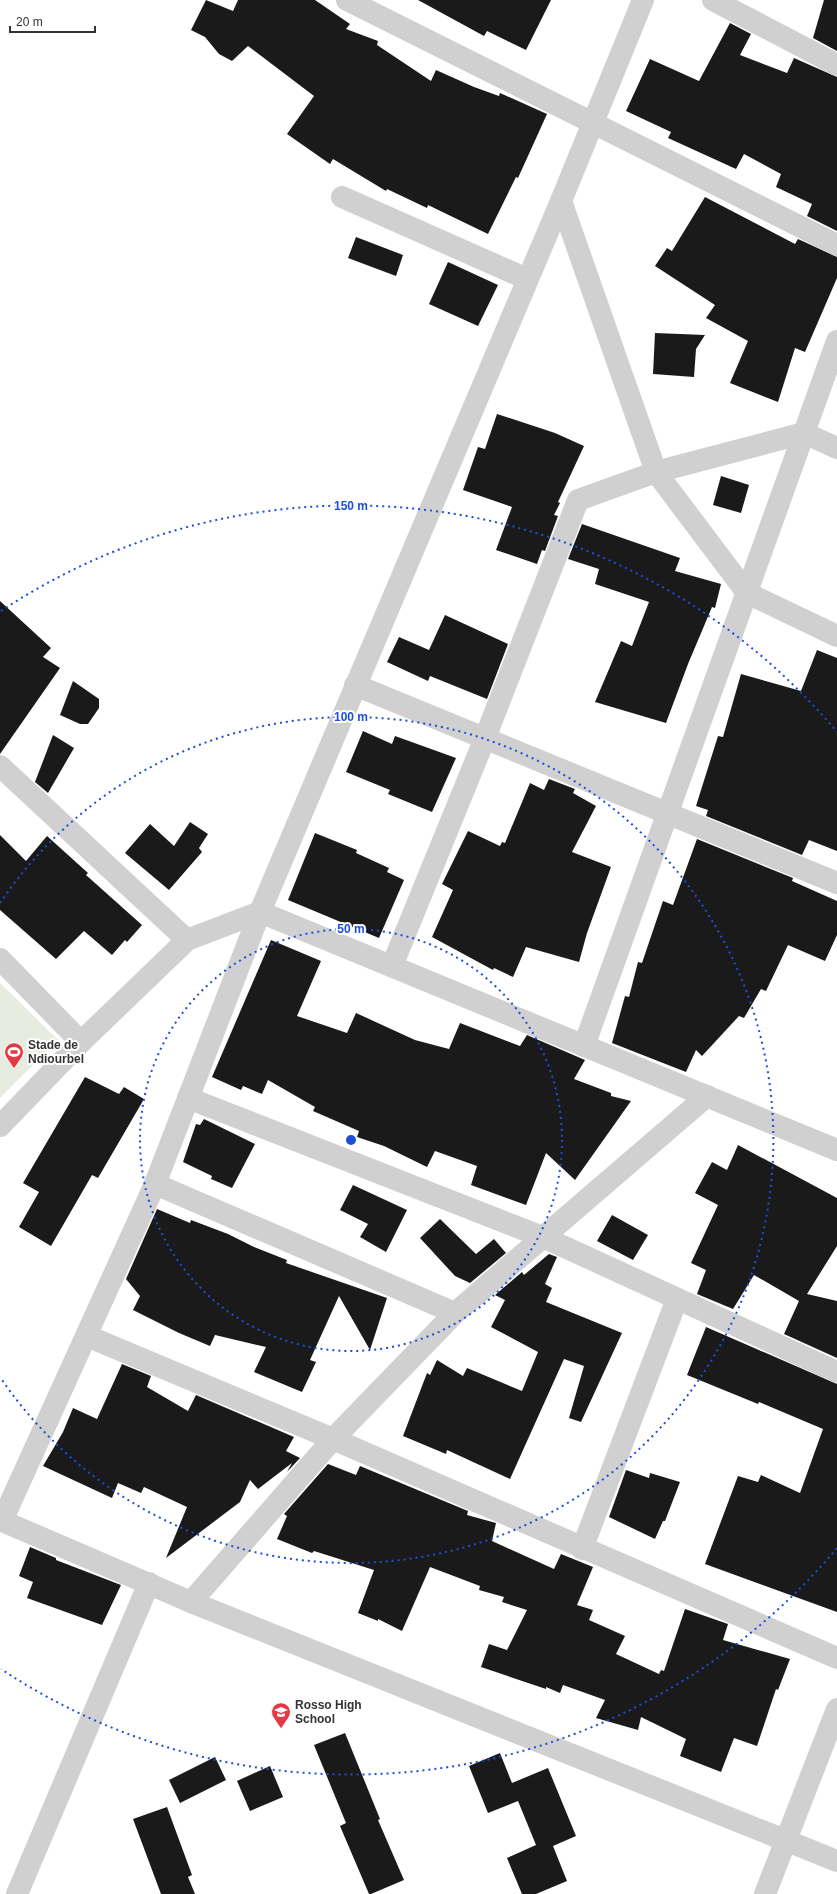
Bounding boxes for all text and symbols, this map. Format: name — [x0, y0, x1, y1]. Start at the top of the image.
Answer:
scale bar — [10, 8, 95, 34]
text: 20 m — [16, 15, 43, 29]
text: 150 m — [334, 499, 368, 513]
text: 100 m — [334, 710, 368, 724]
text: 50 m — [337, 922, 365, 936]
place label: Stade de Ndiourbel — [28, 1038, 84, 1066]
sports icon: Stade de Ndiourbel — [3, 1041, 25, 1069]
centre of rings — [344, 1133, 358, 1147]
place label: Rosso High School — [295, 1698, 362, 1726]
school or university icon: Rosso High School — [270, 1701, 292, 1729]

